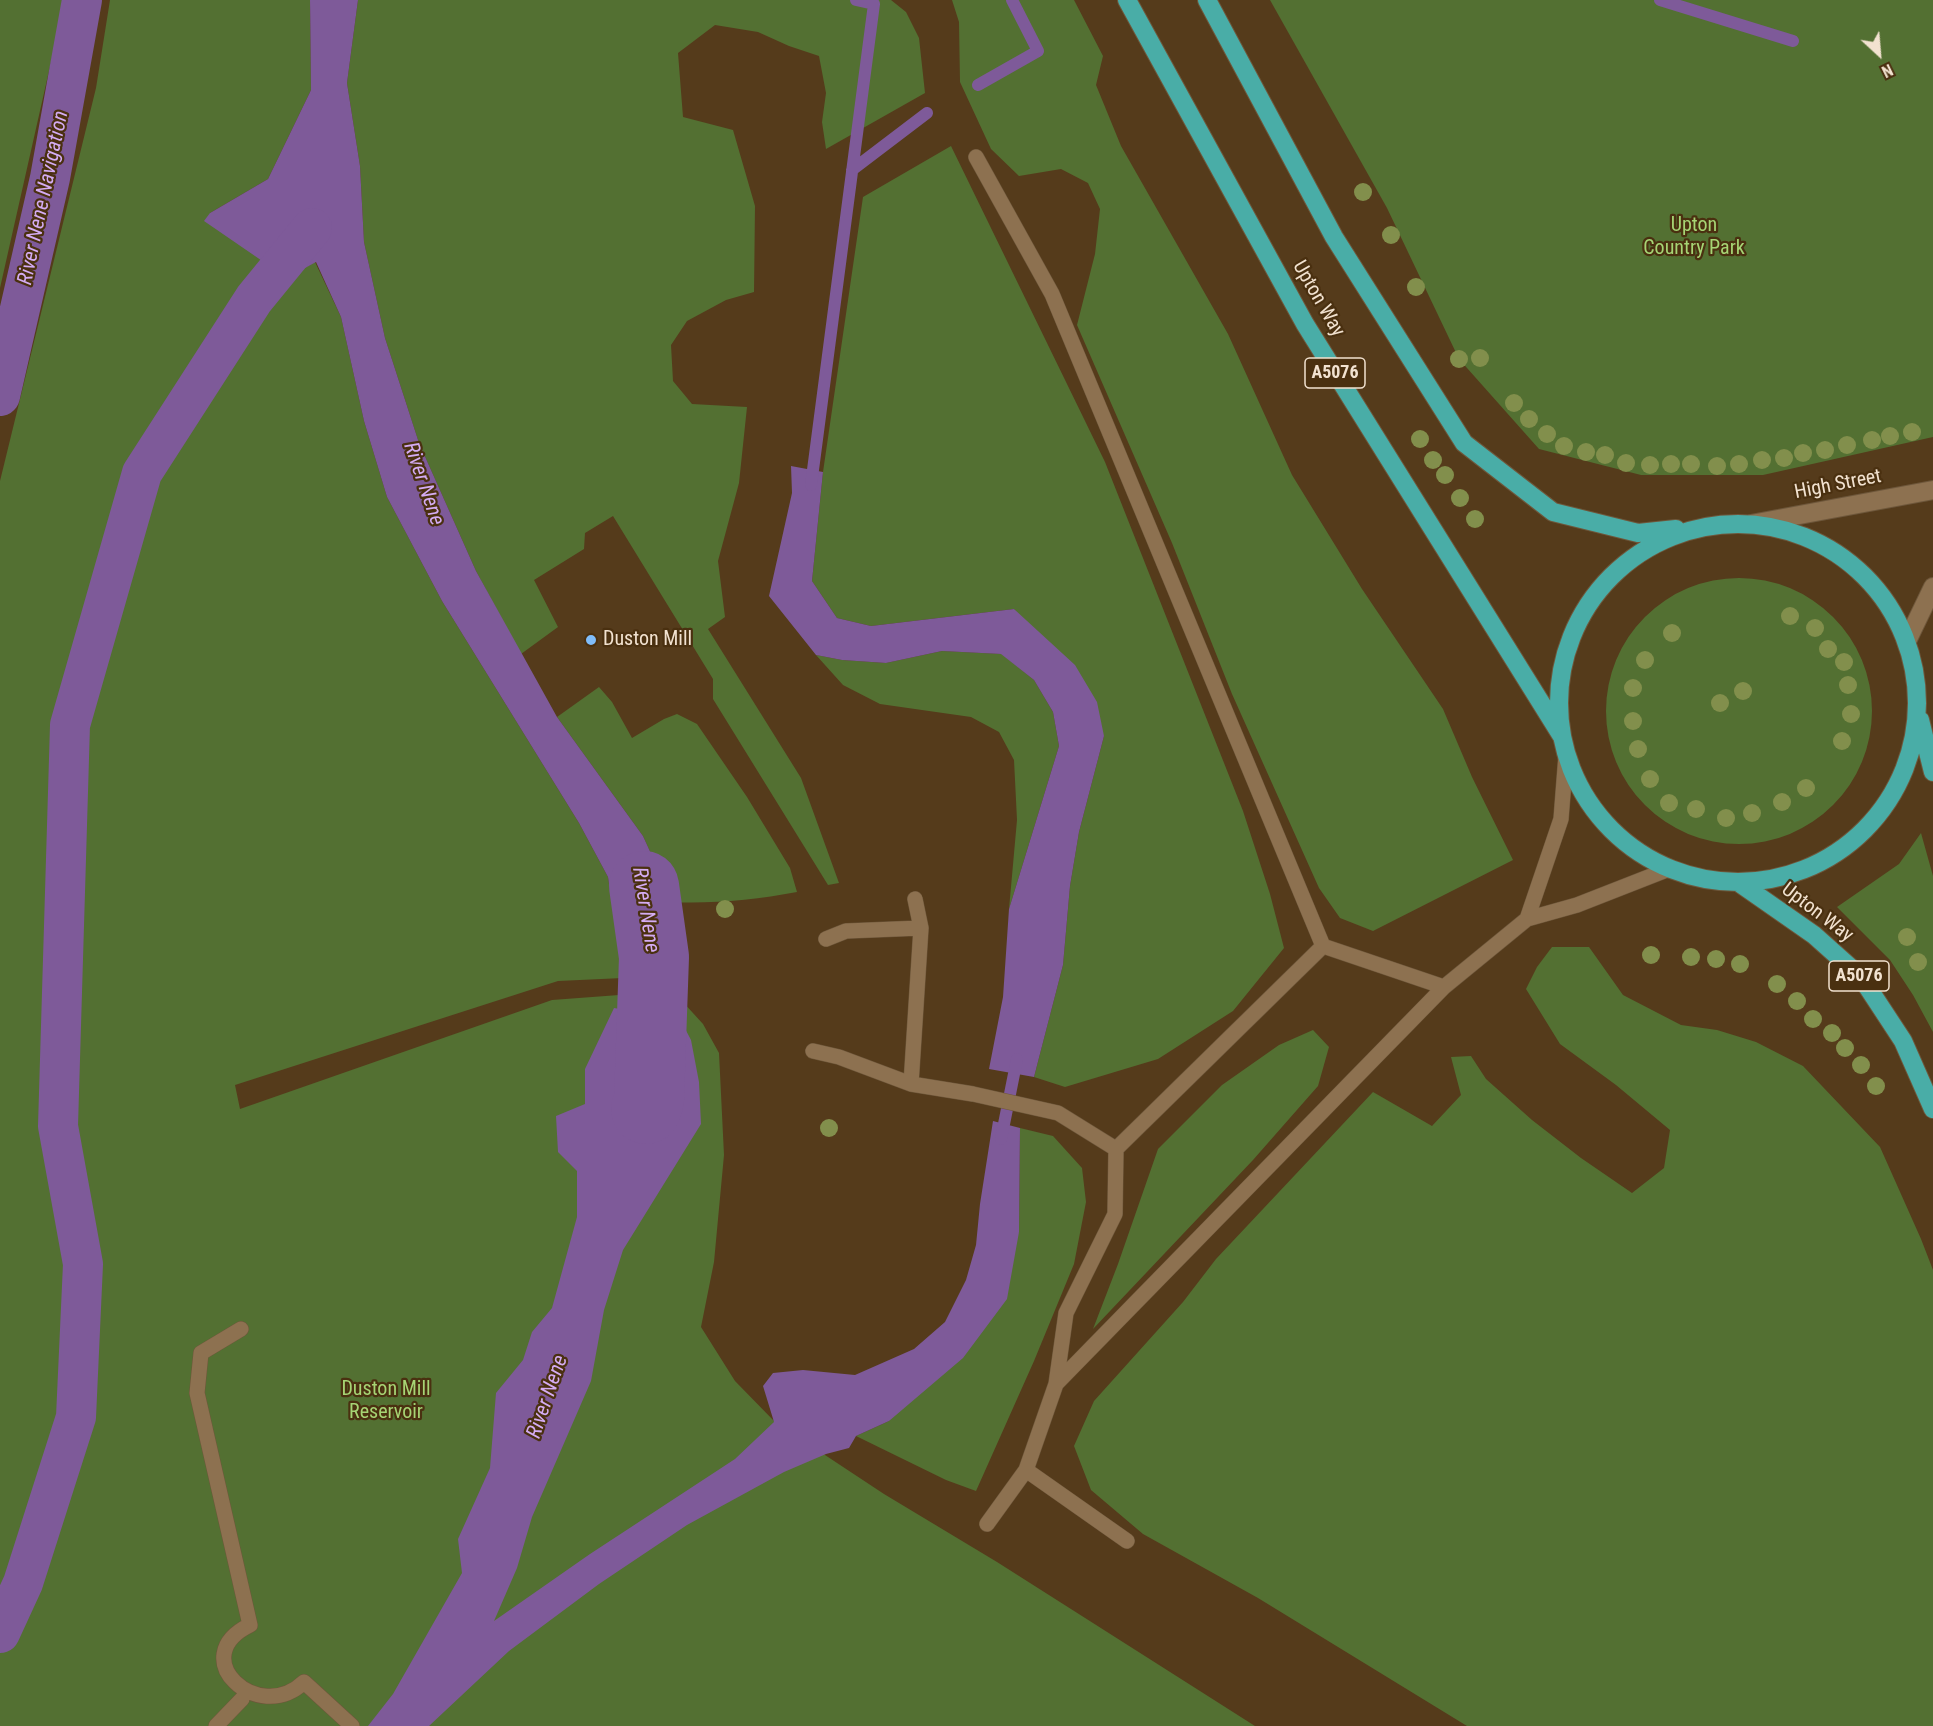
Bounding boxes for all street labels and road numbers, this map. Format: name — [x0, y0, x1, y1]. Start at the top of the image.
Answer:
street label: Upton Way — [1287, 257, 1349, 341]
road number: A5076 — [1305, 358, 1365, 388]
street label: High Street — [1793, 465, 1883, 505]
street label: Upton Way — [1776, 878, 1858, 948]
road number: A5076 — [1829, 961, 1889, 991]

